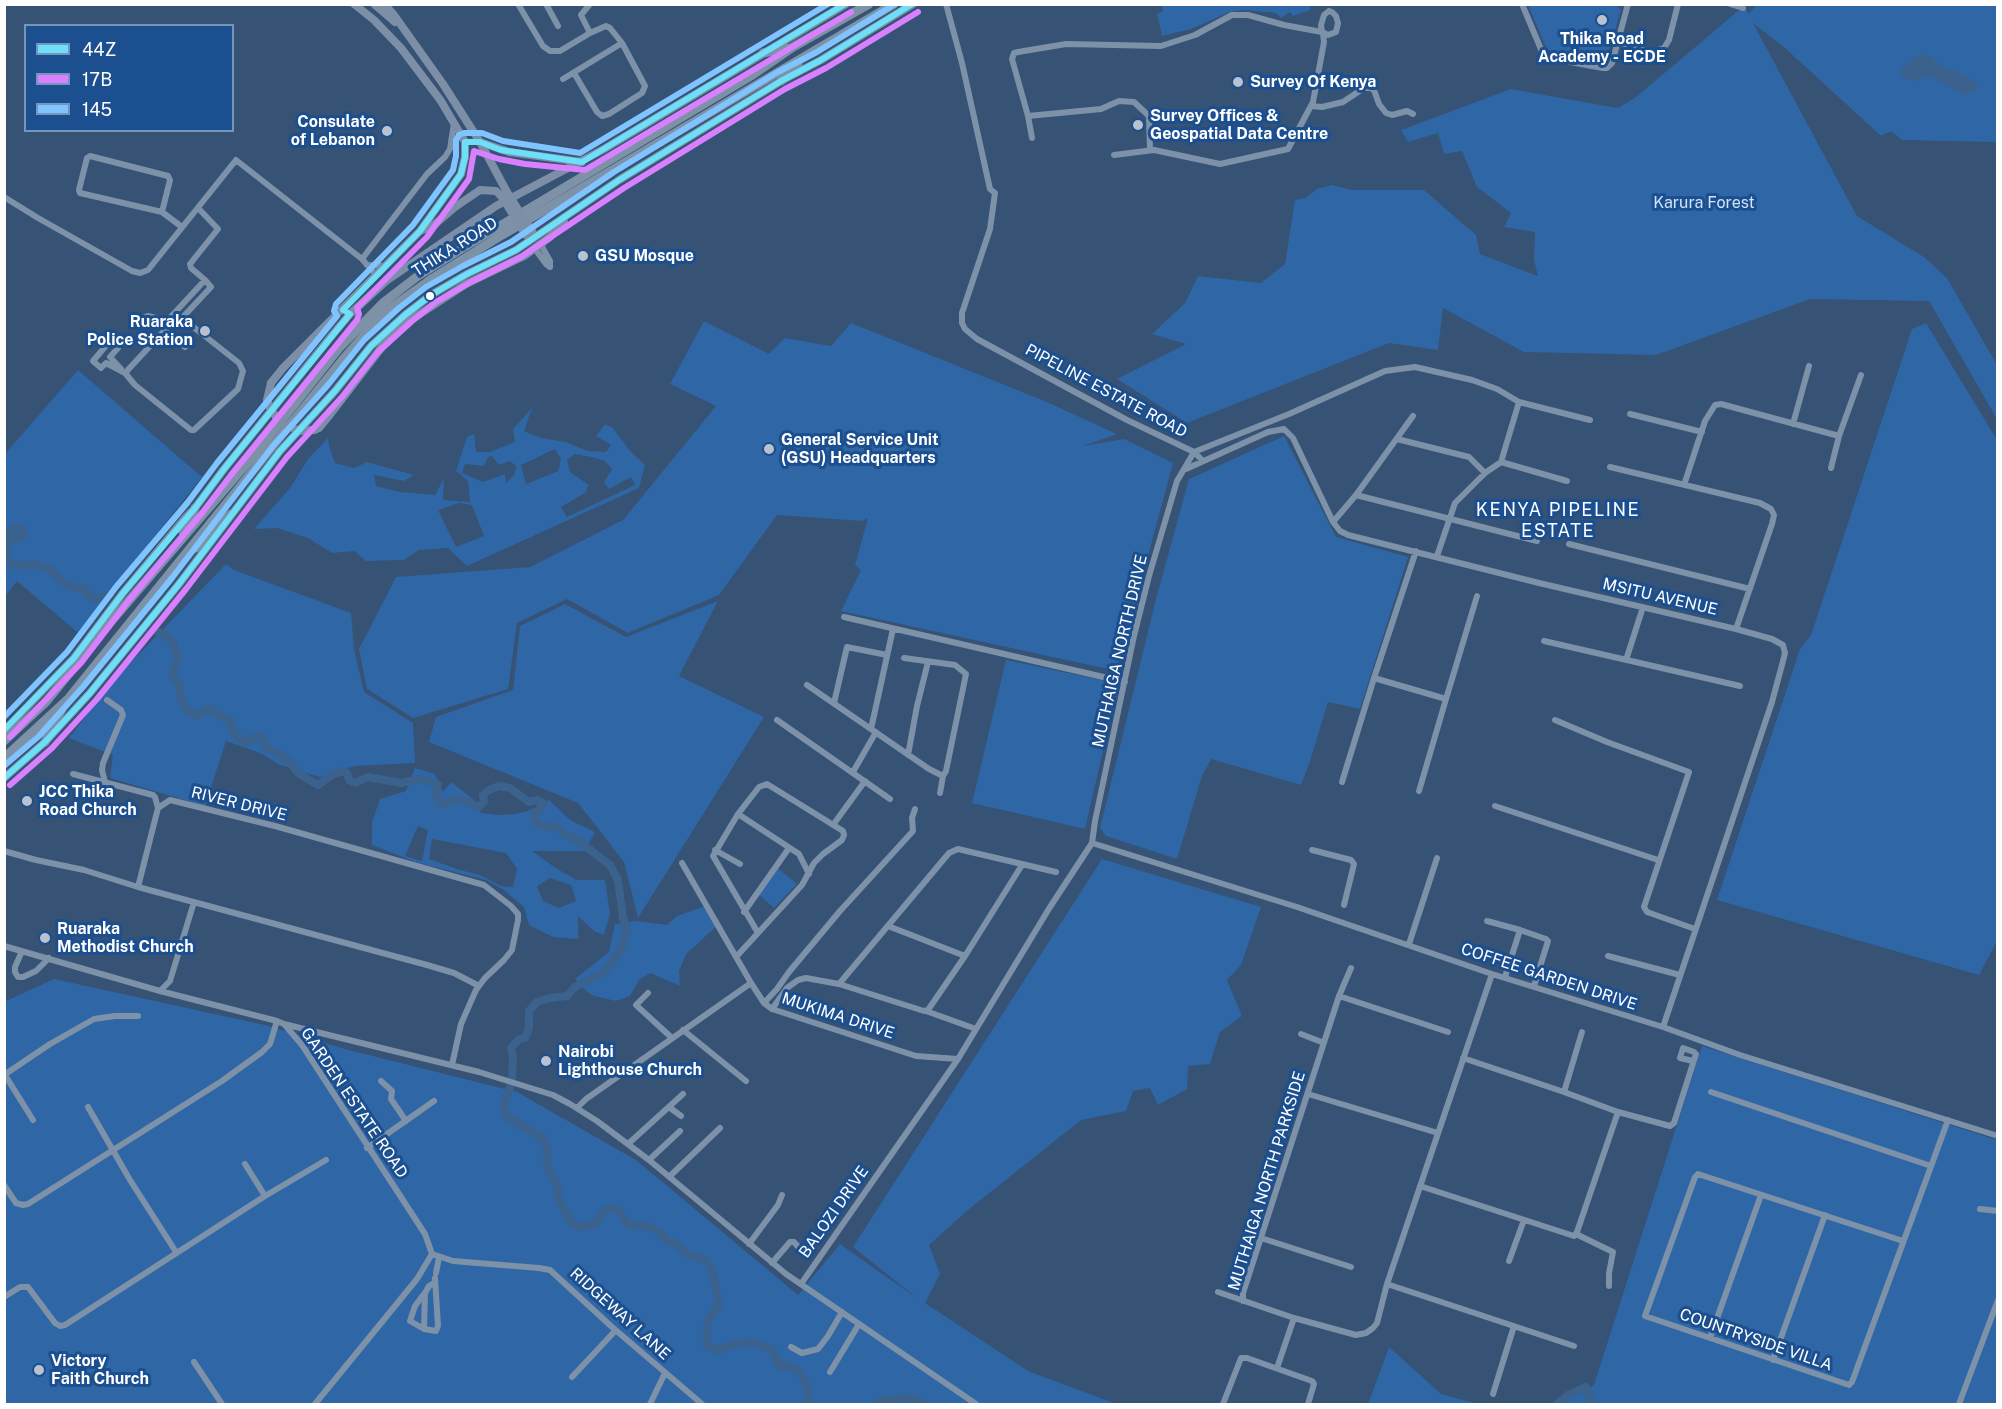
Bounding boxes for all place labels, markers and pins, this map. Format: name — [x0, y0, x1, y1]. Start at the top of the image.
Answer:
marker: Thika Road Academy - ECDE — [1595, 13, 1609, 27]
place label: Thika Road Academy - ECDE — [1538, 29, 1666, 67]
place label: Survey Of Kenya — [1250, 72, 1376, 92]
marker: Survey Of Kenya — [1231, 75, 1245, 89]
place label: Survey Offices & Geospatial Data Centre — [1150, 106, 1328, 144]
place label: Consulate of Lebanon — [291, 112, 375, 150]
marker: Survey Offices & Geospatial Data Centre — [1131, 118, 1145, 132]
marker: Consulate of Lebanon — [380, 124, 394, 138]
place label: GSU Mosque — [595, 246, 694, 266]
marker: GSU Mosque — [576, 249, 590, 263]
unlabelled marker — [424, 290, 436, 302]
place label: Ruaraka Police Station — [87, 312, 193, 350]
marker: Ruaraka Police Station — [198, 324, 212, 338]
place label: General Service Unit (GSU) Headquarters — [781, 430, 939, 468]
marker: General Service Unit (GSU) Headquarters — [762, 442, 776, 456]
place label: JCC Thika Road Church — [39, 782, 137, 820]
marker: JCC Thika Road Church — [20, 794, 34, 808]
place label: Ruaraka Methodist Church — [57, 919, 194, 957]
marker: Ruaraka Methodist Church — [38, 931, 52, 945]
place label: Nairobi Lighthouse Church — [558, 1042, 702, 1080]
marker: Nairobi Lighthouse Church — [539, 1054, 553, 1068]
place label: Victory Faith Church — [51, 1351, 149, 1389]
marker: Victory Faith Church — [32, 1363, 46, 1377]

